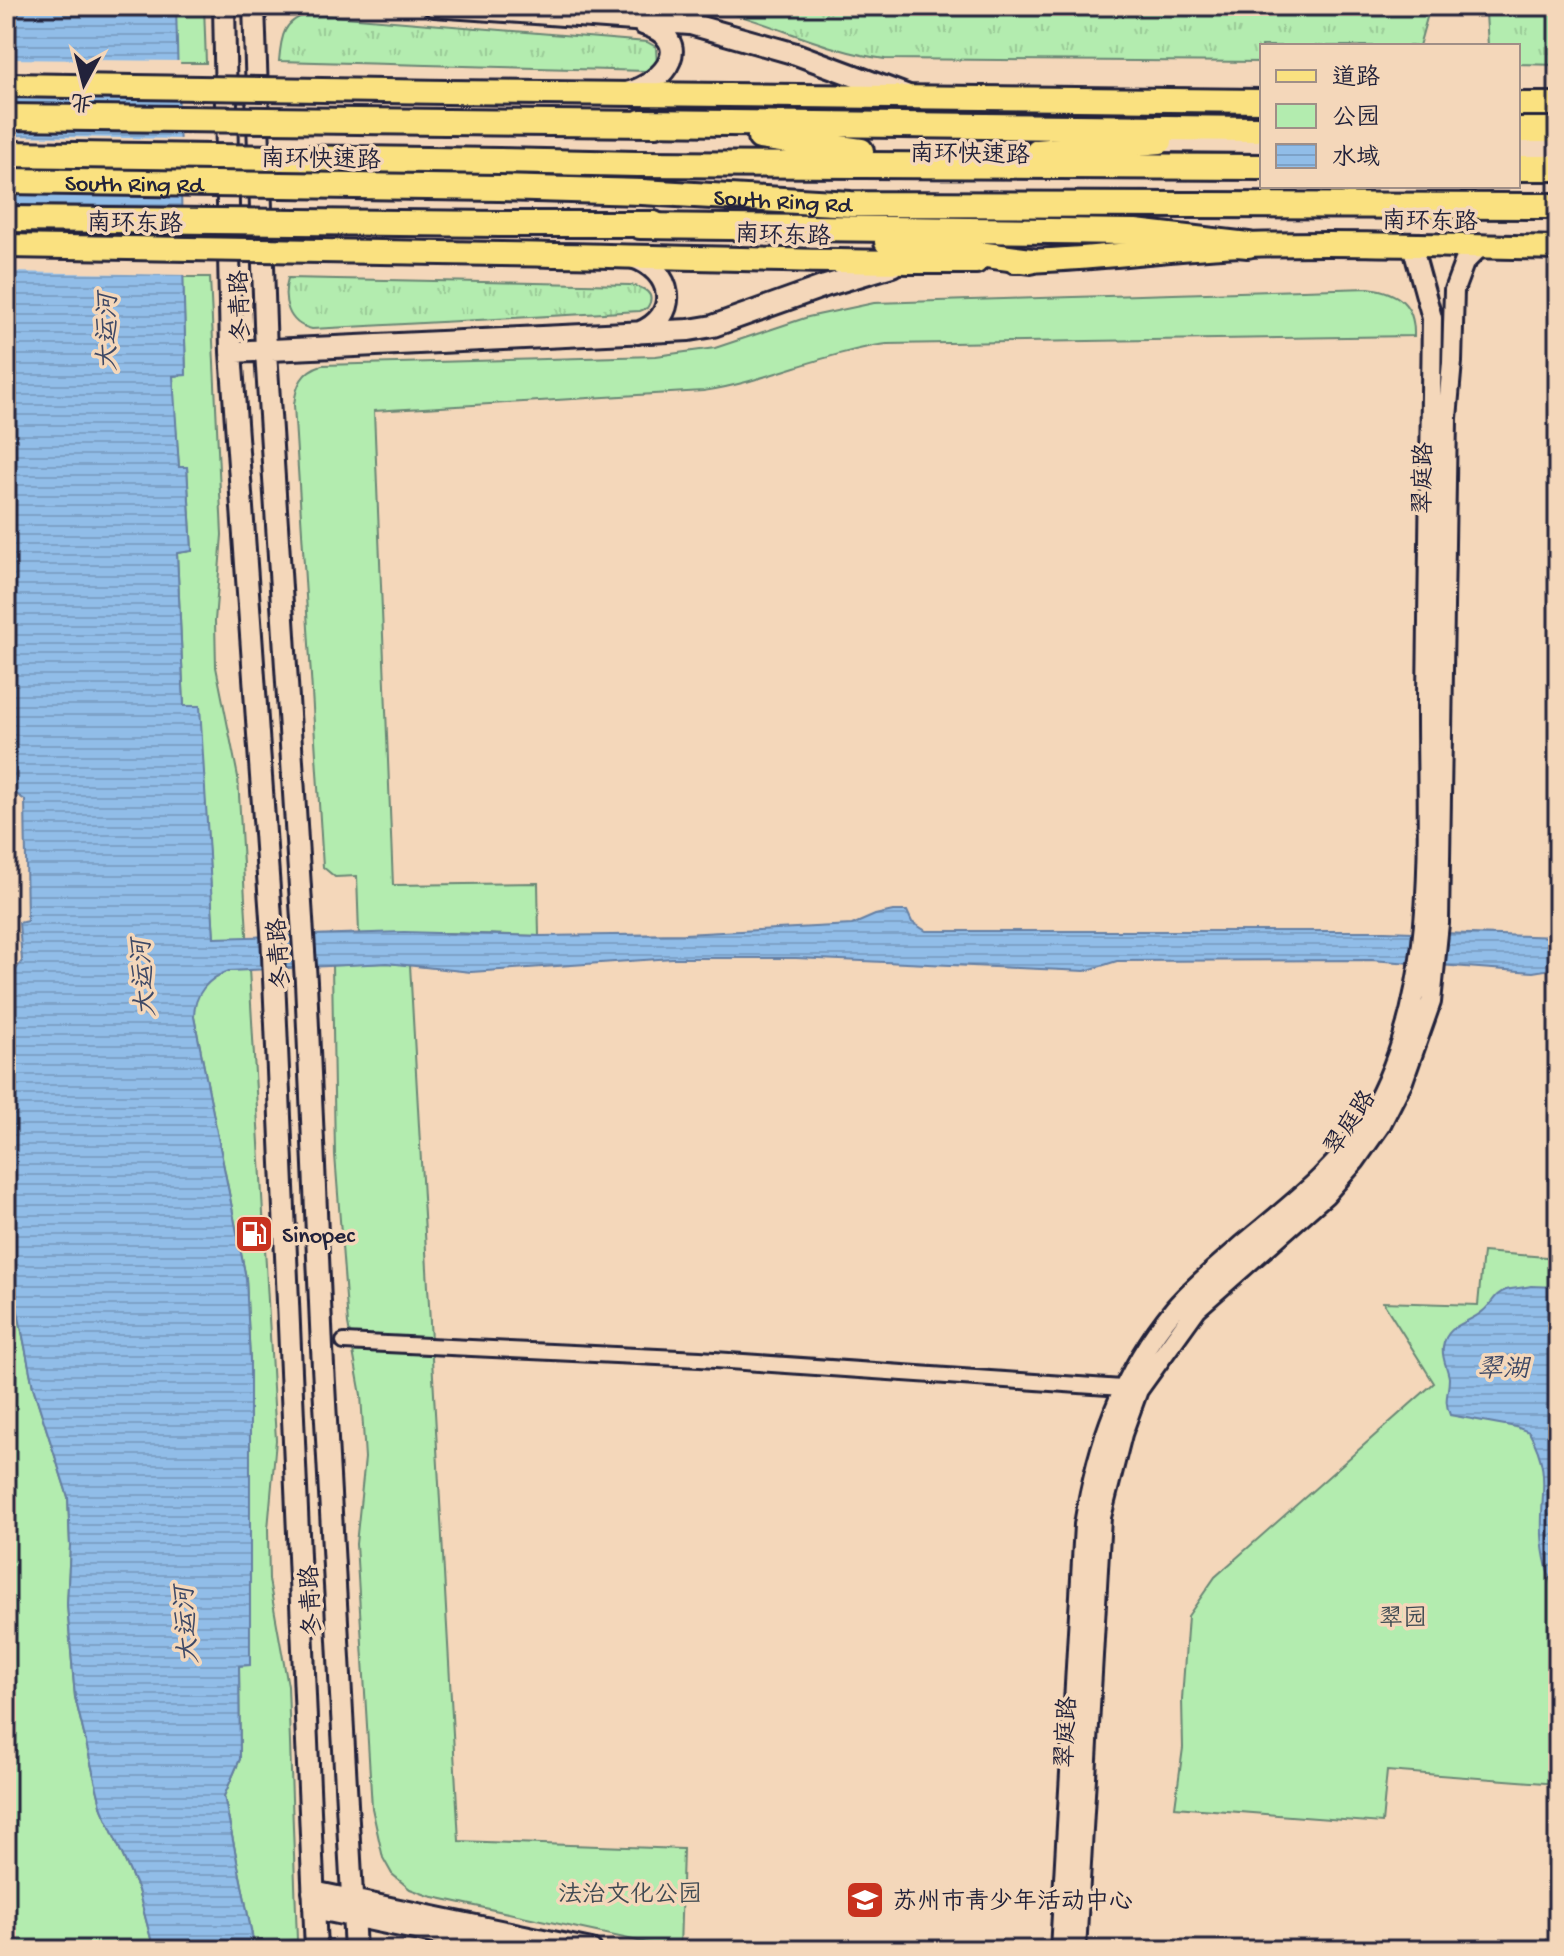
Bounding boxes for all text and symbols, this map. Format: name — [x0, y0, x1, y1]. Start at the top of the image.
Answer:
north arrow — [44, 44, 124, 124]
legend — [1260, 44, 1520, 188]
text: 道路 — [1332, 63, 1380, 94]
text: 北 — [70, 86, 95, 114]
text: 公园 — [1332, 105, 1380, 134]
street label: 南环快速路 — [910, 139, 1030, 172]
street label: 南环快速路 — [261, 144, 381, 177]
text: 水域 — [1332, 144, 1380, 174]
street label: South Ring Rd — [65, 171, 205, 202]
street label: South Ring Rd — [713, 185, 854, 222]
street label: 南环东路 — [1382, 206, 1478, 239]
street label: 南环东路 — [87, 208, 183, 241]
street label: 南环东路 — [734, 219, 831, 254]
street label: 冬青路 — [225, 269, 258, 342]
water label: 大运河 — [94, 289, 126, 371]
street label: 翠庭路 — [1408, 442, 1441, 514]
street label: 冬青路 — [263, 917, 298, 991]
water label: 大运河 — [127, 934, 165, 1018]
street label: 翠庭路 — [1318, 1085, 1384, 1162]
fuel station icon: Sinopec — [233, 1213, 275, 1255]
place label: Sinopec — [282, 1223, 355, 1252]
water label: 翠湖 — [1477, 1355, 1532, 1387]
street label: 冬青路 — [295, 1564, 330, 1638]
water label: 大运河 — [170, 1581, 208, 1665]
park label: 翠园 — [1379, 1606, 1427, 1635]
street label: 翠庭路 — [1050, 1695, 1085, 1769]
school or university icon: 苏州市青少年活动中心 — [844, 1879, 886, 1921]
park label: 法治文化公园 — [558, 1881, 702, 1911]
place label: 苏州市青少年活动中心 — [893, 1888, 1133, 1918]

